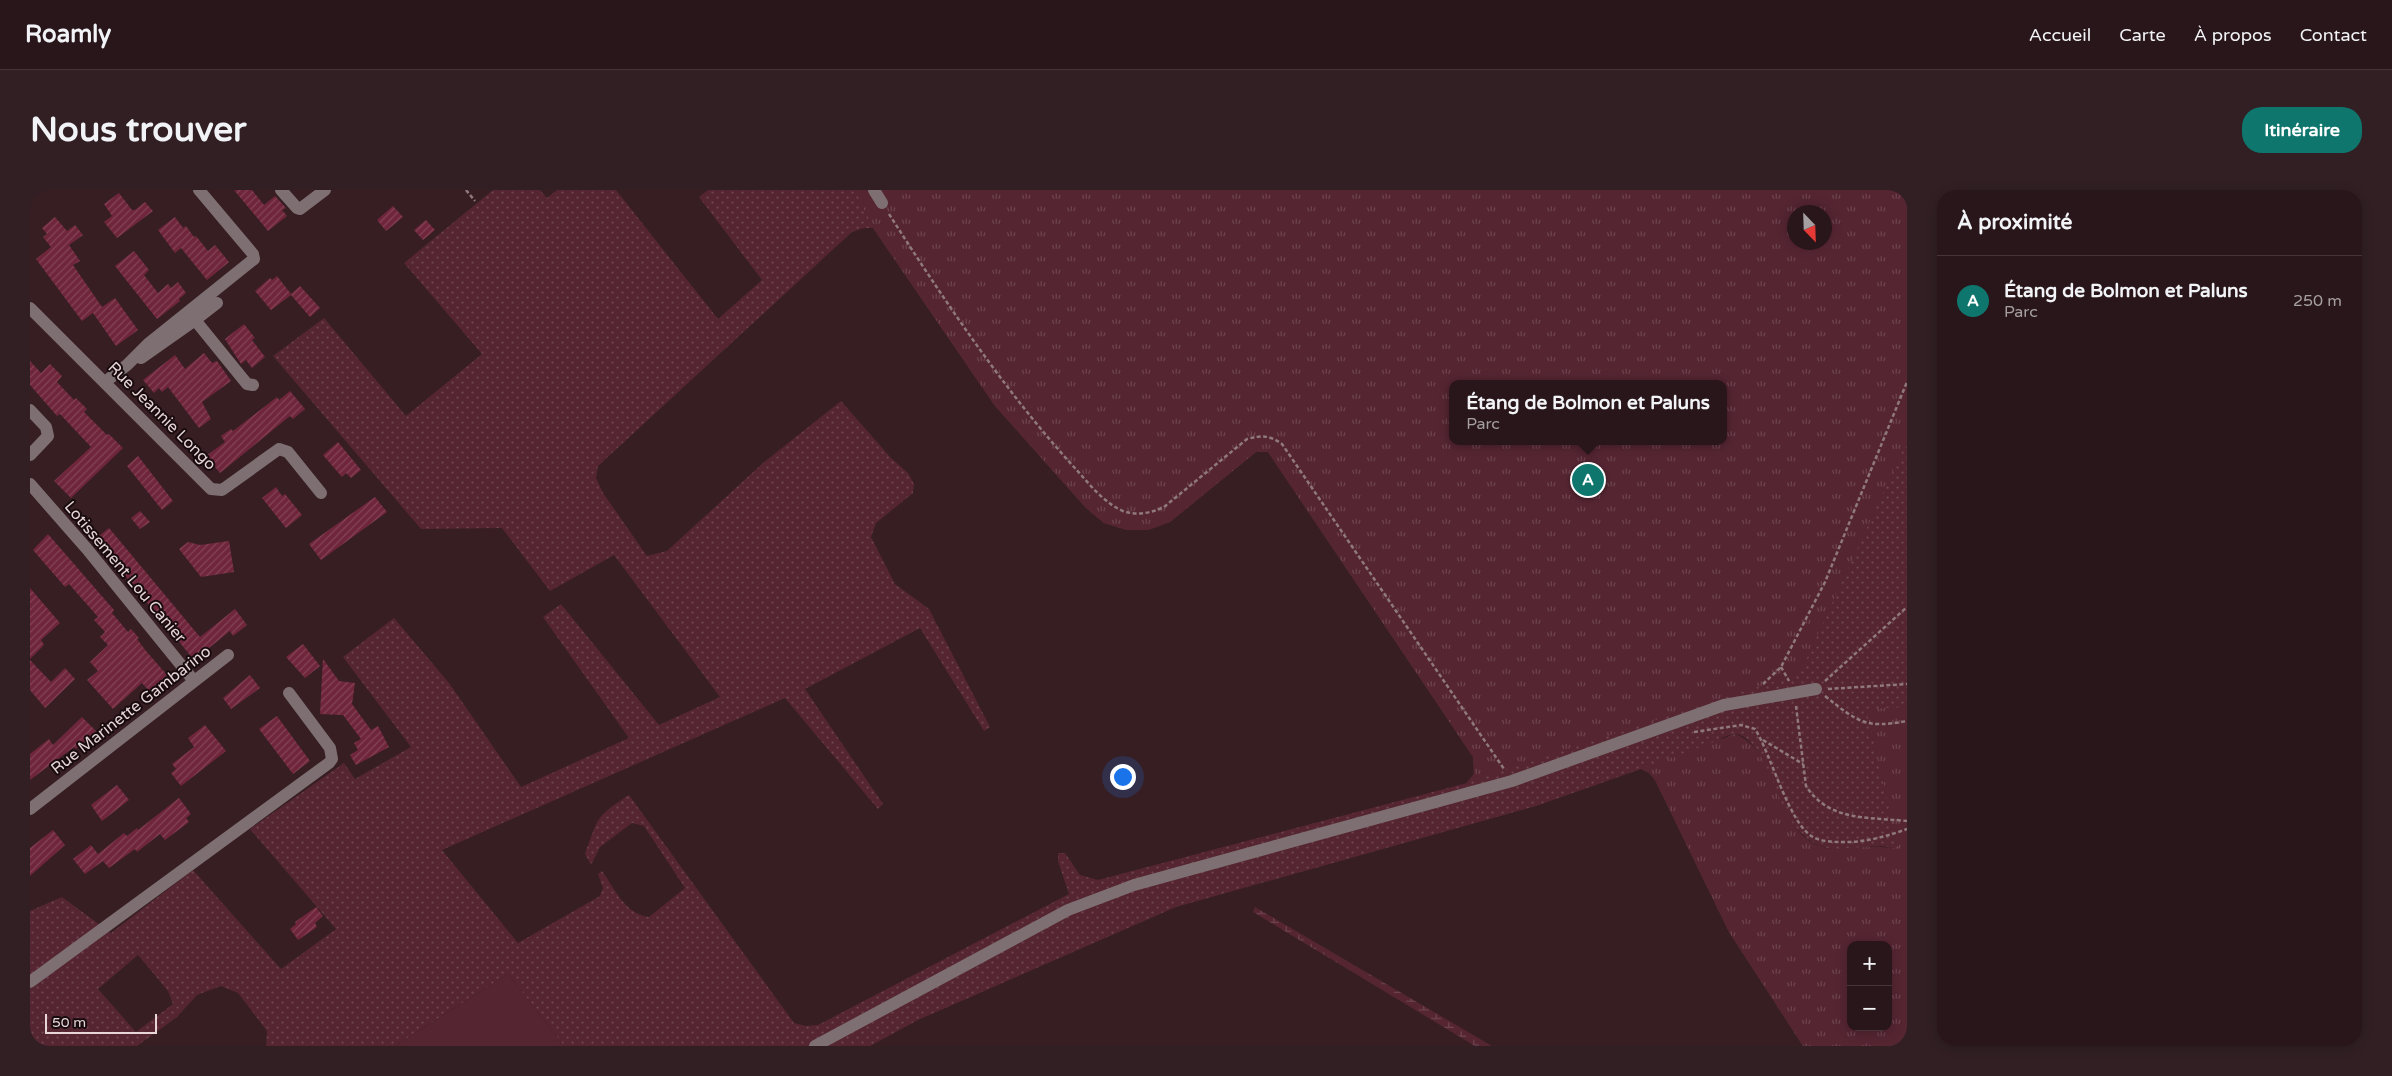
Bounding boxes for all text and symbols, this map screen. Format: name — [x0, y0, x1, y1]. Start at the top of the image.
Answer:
text: Roamly — [25, 20, 111, 49]
text: Accueil — [2029, 24, 2091, 46]
text: Carte — [2119, 24, 2166, 46]
text: À propos — [2194, 24, 2272, 46]
text: Contact — [2300, 24, 2367, 46]
button: Itinéraire — [2242, 107, 2362, 153]
text: Nous trouver — [30, 109, 246, 151]
north arrow — [1787, 205, 1832, 250]
text: À proximité — [1957, 210, 2072, 235]
text: Étang de Bolmon et Paluns — [2004, 280, 2248, 302]
text: A — [1967, 291, 1979, 311]
text: 250 m — [2293, 291, 2342, 311]
text: Parc — [2004, 302, 2038, 322]
street label: Rue Jeannie Longo — [104, 358, 220, 474]
popup — [1449, 380, 1727, 445]
text: Étang de Bolmon et Paluns — [1466, 392, 1710, 414]
text: Parc — [1466, 414, 1500, 434]
pin: A — [1572, 461, 1604, 499]
street label: Lotissement Lou Canier — [60, 497, 191, 648]
street label: Rue Marinette Gambarino — [47, 641, 215, 779]
your location — [1110, 764, 1136, 790]
map controls — [1847, 941, 1892, 1031]
button: + — [1847, 941, 1892, 986]
button: − — [1847, 986, 1892, 1031]
scale bar — [45, 1011, 158, 1034]
text: 50 m — [52, 1014, 86, 1031]

